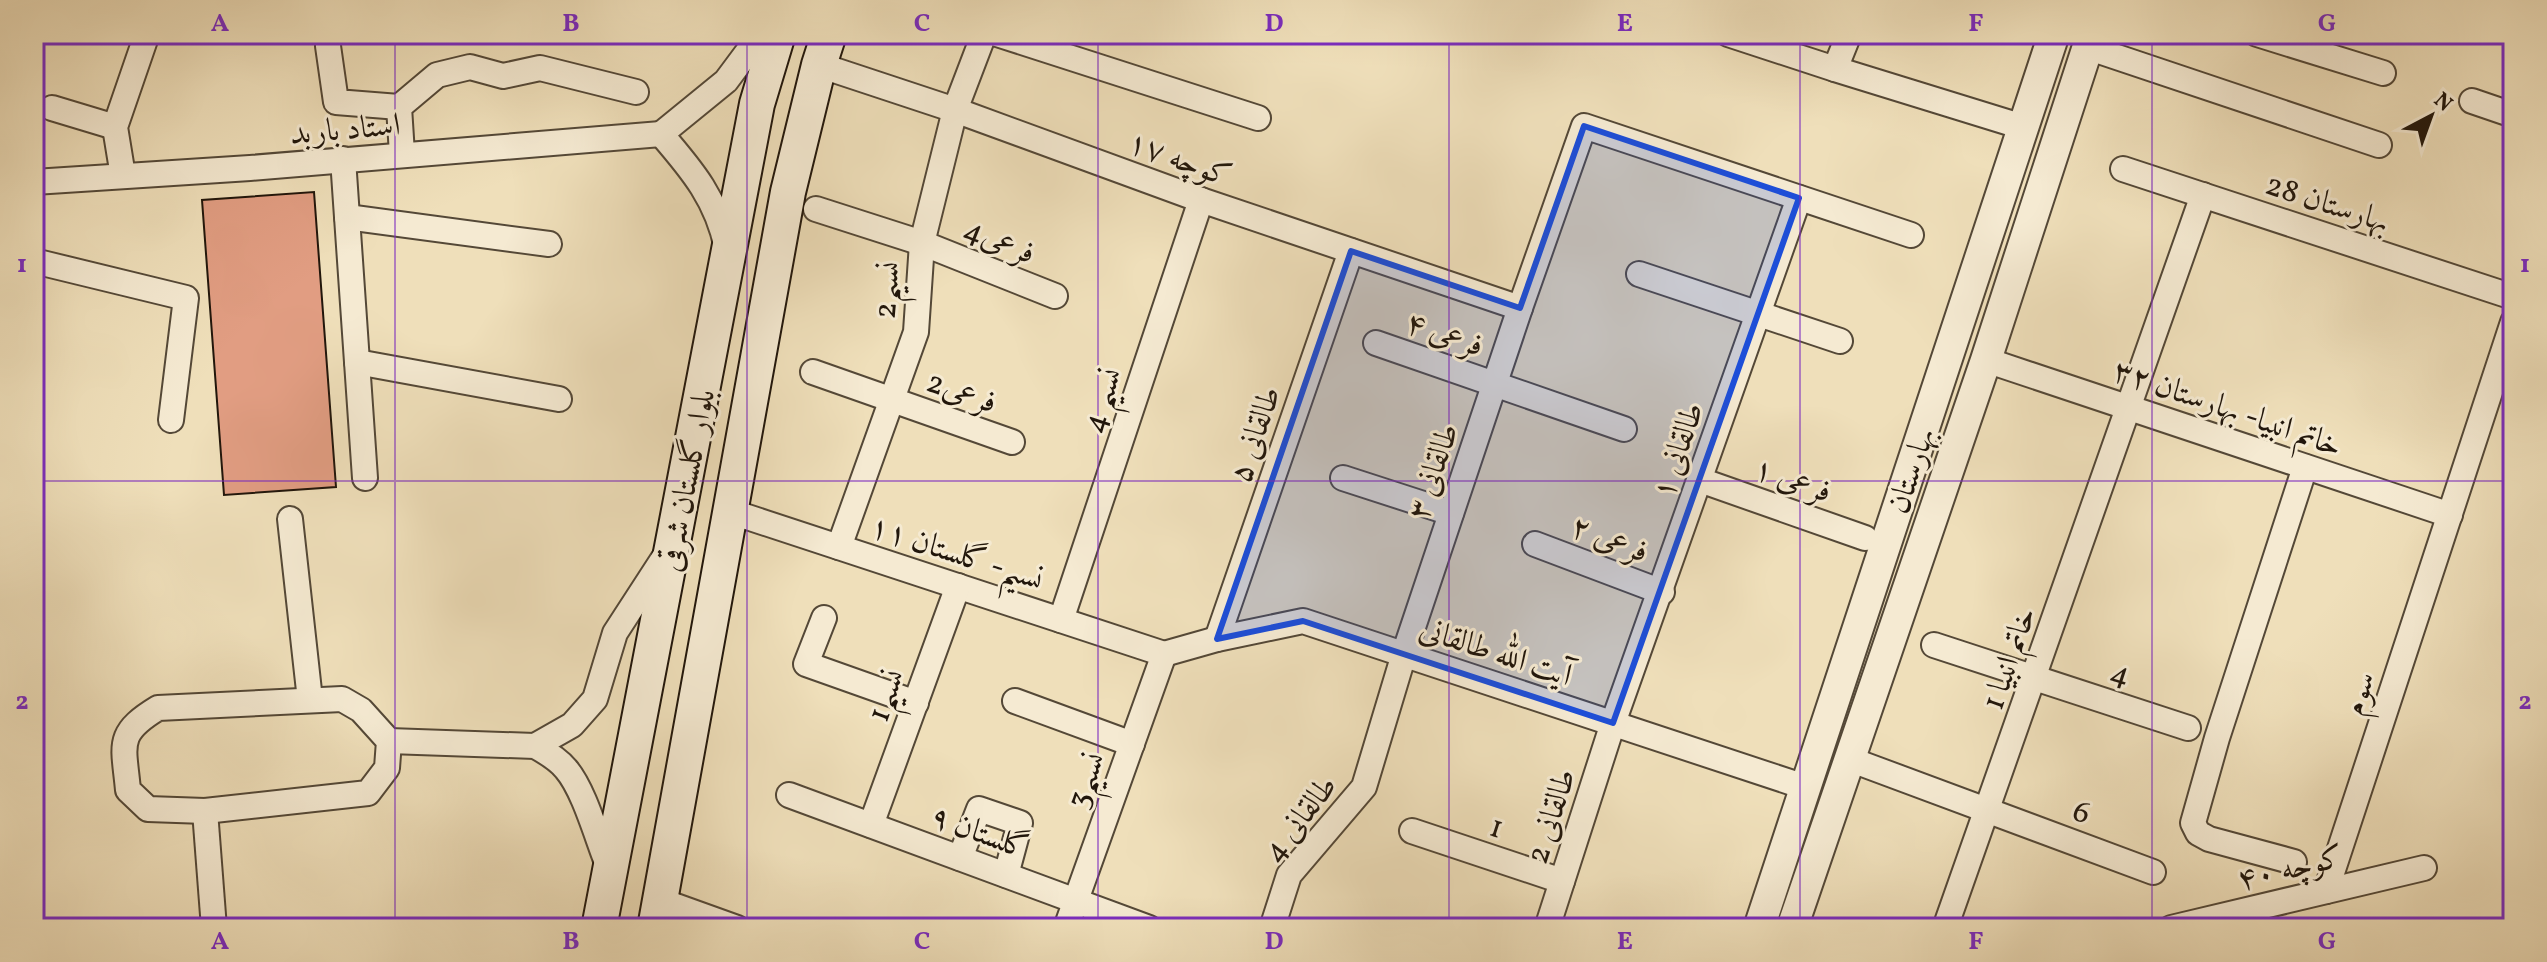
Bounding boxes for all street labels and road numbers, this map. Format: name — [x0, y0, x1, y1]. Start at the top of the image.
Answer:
street label: استاد باربد — [288, 104, 402, 158]
street label: کوچه ۱۷ — [1121, 122, 1237, 200]
street label: بهارستان 28 — [2259, 164, 2395, 246]
street label: فرعی4 — [956, 209, 1041, 277]
street label: نسیم2 — [865, 260, 920, 322]
street label: فرعی ۴ — [1399, 302, 1489, 370]
street label: خاتم انبیا- بهارستان ۳۲ — [2106, 350, 2347, 472]
street label: فرعی2 — [920, 361, 1002, 426]
street label: نسیم 4 — [1073, 363, 1142, 441]
street label: طالقانی ۵ — [1220, 381, 1294, 489]
street label: بلوار گلستان شرقی — [650, 386, 728, 576]
street label: طالقانی ۱ — [1643, 397, 1717, 505]
street label: طالقانی ۳ — [1398, 418, 1472, 526]
street label: بهارستان — [1878, 422, 1948, 520]
street label: فرعی ۱ — [1747, 448, 1837, 516]
street label: نسیم- گلستان ۱۱ — [861, 506, 1049, 610]
street label: فرعی ۲ — [1564, 506, 1654, 576]
street label: خاتم انبیا 1 — [1973, 602, 2052, 717]
street label: آیت الله طالقانی — [1413, 603, 1582, 700]
street label: 4 — [2104, 651, 2136, 699]
street label: نسیم1 — [858, 664, 924, 731]
street label: سوم — [2333, 666, 2391, 722]
street label: نسیم3 — [1057, 747, 1125, 818]
street label: طالقانی 2 — [1517, 764, 1589, 870]
street label: طالقانی 4 — [1253, 767, 1349, 873]
street label: 6 — [2066, 790, 2096, 837]
street label: گلستان ۹ — [924, 796, 1034, 872]
street label: 1 — [1483, 806, 1509, 852]
street label: کوچه ۴۰ — [2233, 836, 2348, 903]

